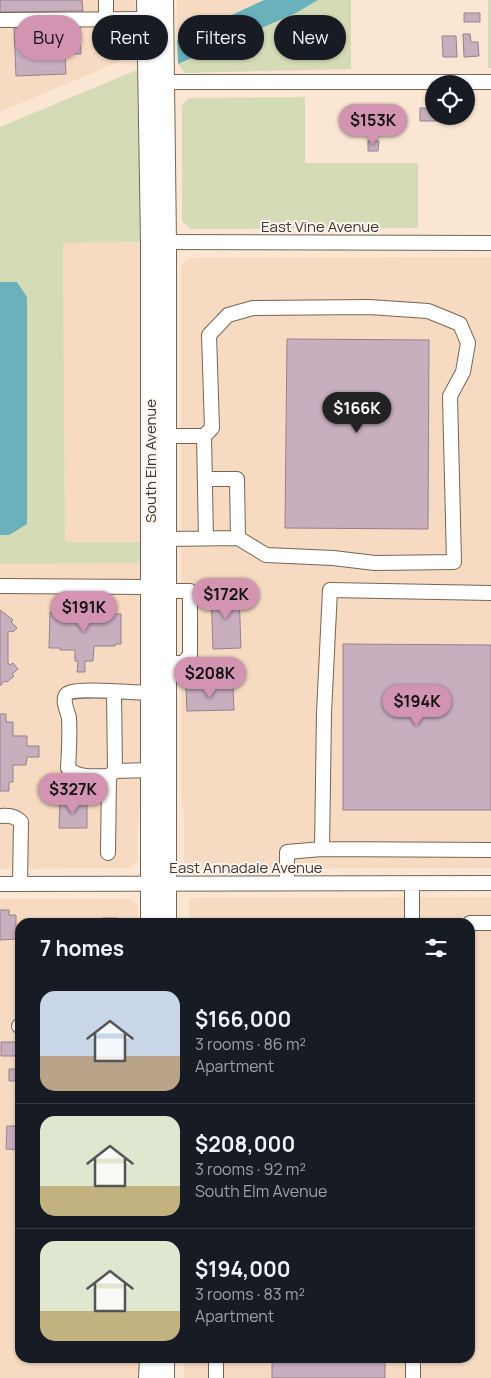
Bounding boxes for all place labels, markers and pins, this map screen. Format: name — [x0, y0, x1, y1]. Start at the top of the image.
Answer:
pin: $153K — [338, 104, 408, 146]
pin: $166K — [322, 392, 392, 434]
pin: $172K — [191, 578, 261, 620]
pin: $191K — [49, 590, 119, 633]
pin: $208K — [175, 656, 245, 699]
pin: $194K — [382, 684, 452, 727]
pin: $327K — [38, 772, 108, 815]

